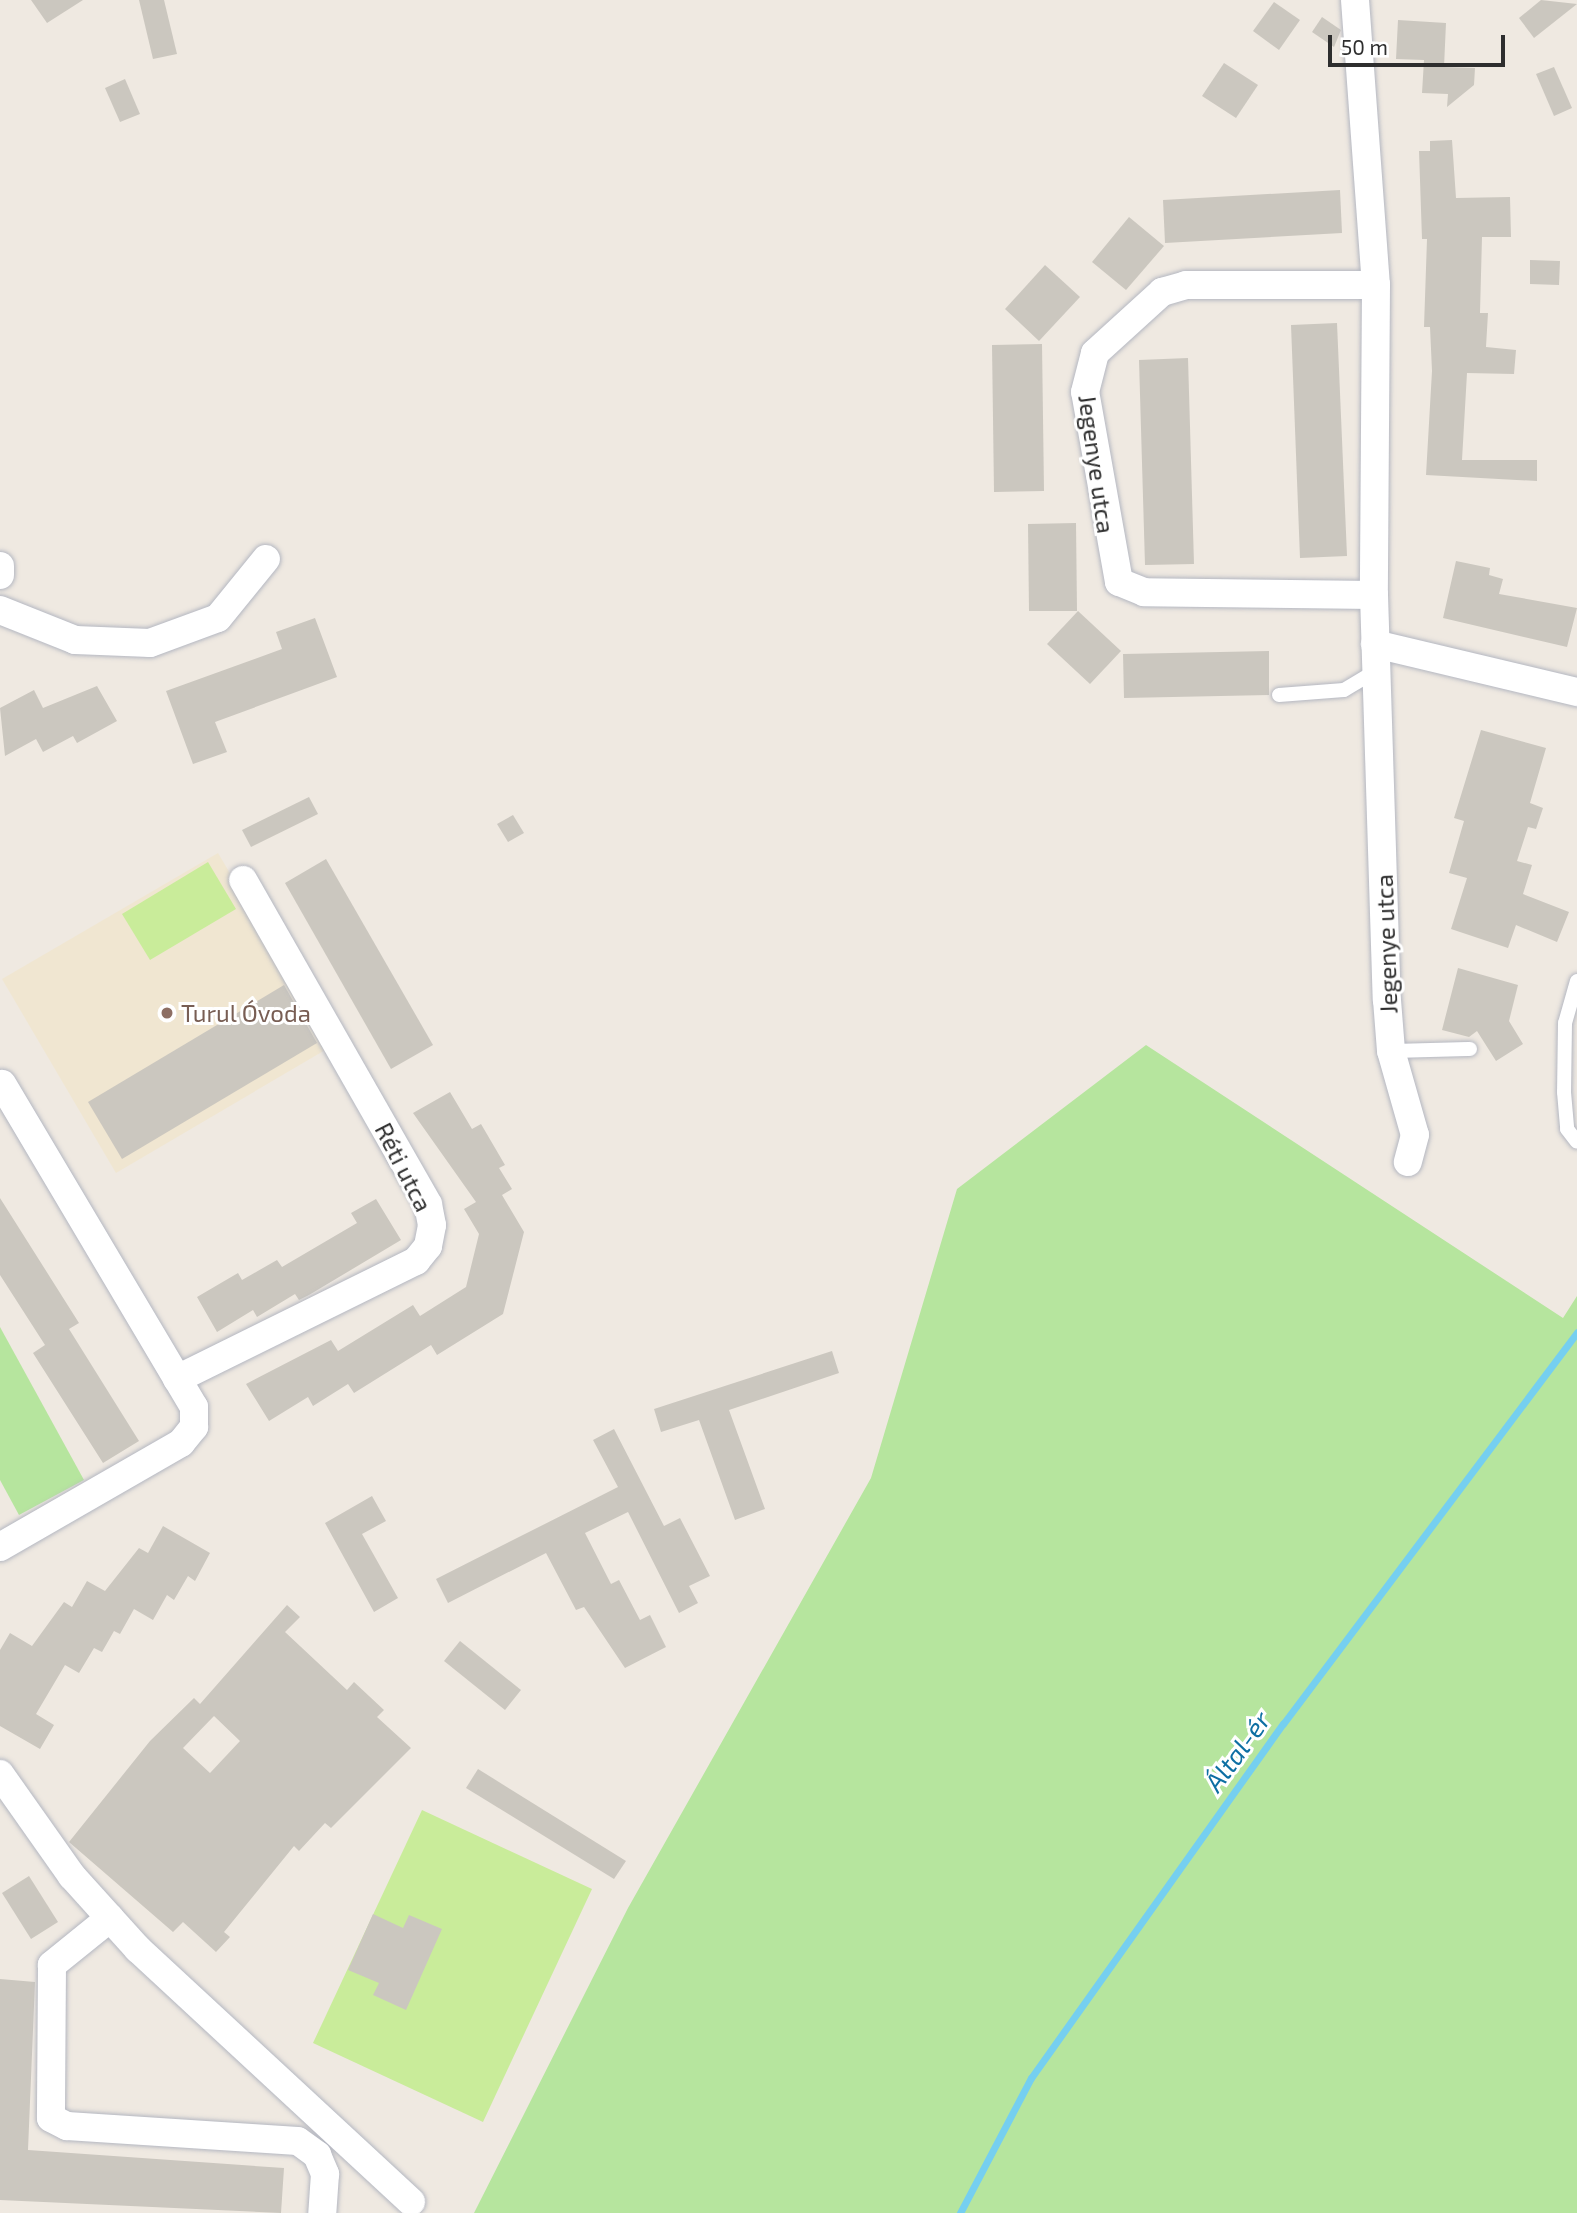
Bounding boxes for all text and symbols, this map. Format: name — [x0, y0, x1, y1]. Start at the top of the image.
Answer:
scale bar — [1332, 21, 1509, 65]
text: 50 m — [1341, 34, 1388, 59]
street label: Jegenye utca — [1073, 393, 1121, 535]
street label: Jegenye utca — [1369, 874, 1403, 1014]
place label: Turul Óvoda — [181, 999, 311, 1027]
marker: Turul Óvoda — [159, 1005, 175, 1021]
street label: Réti utca — [369, 1118, 439, 1216]
water label: Által-ér — [1198, 1705, 1276, 1797]

